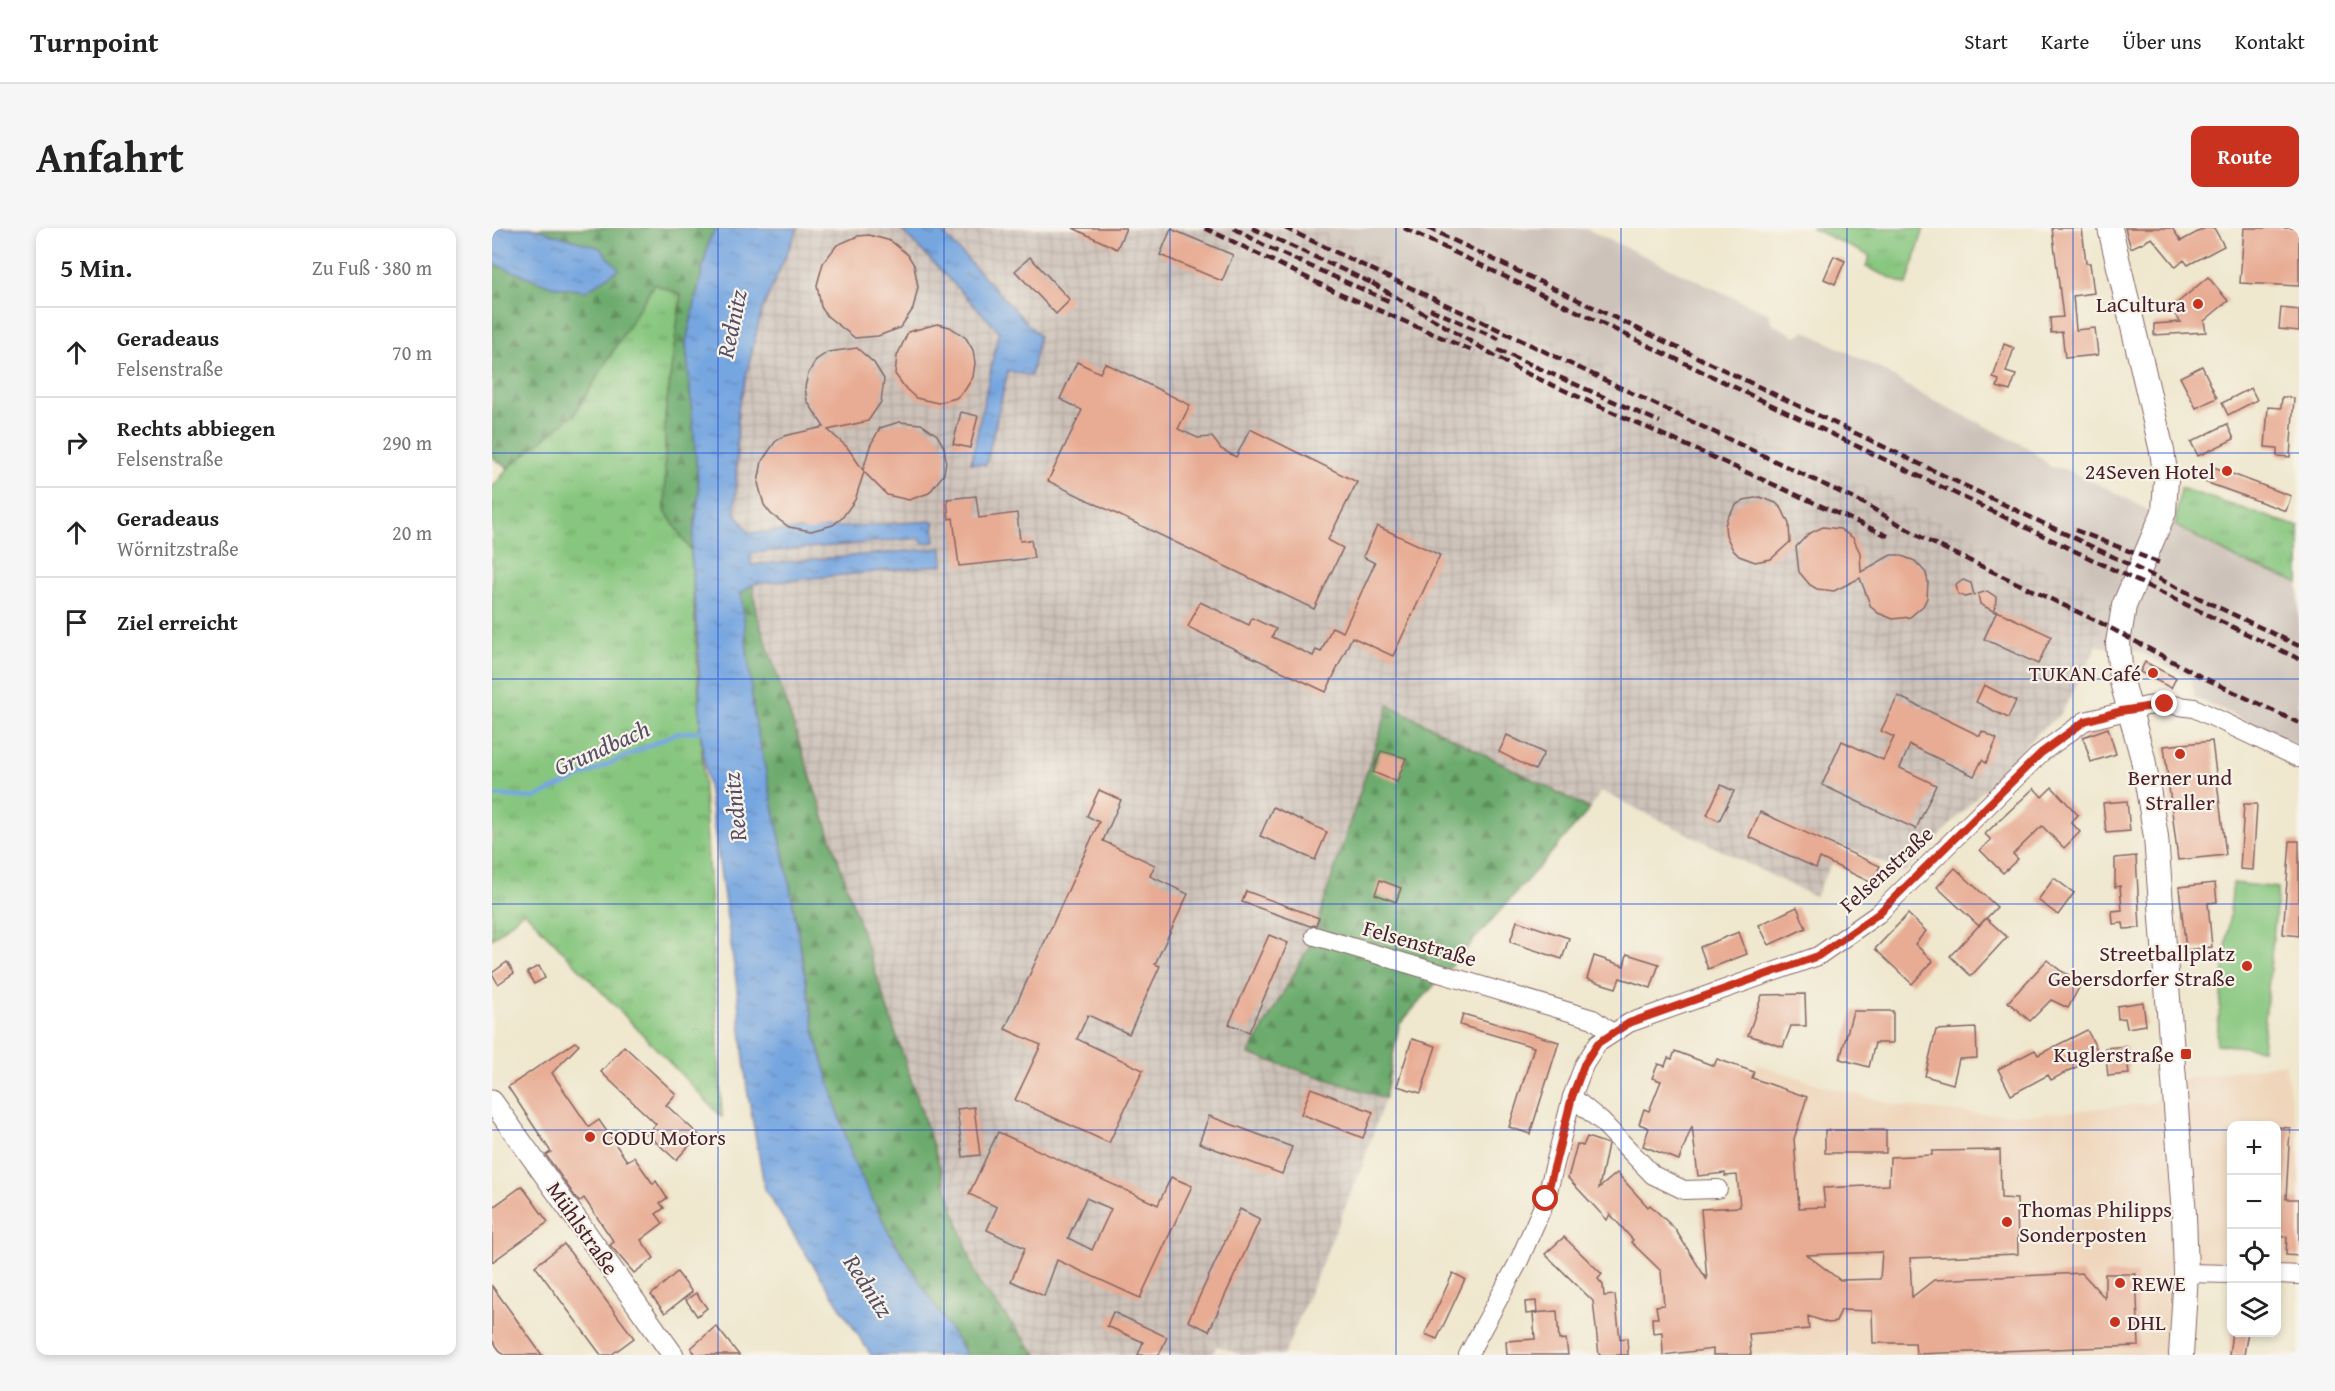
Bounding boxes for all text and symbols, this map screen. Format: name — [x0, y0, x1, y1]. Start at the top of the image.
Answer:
text: Turnpoint — [30, 21, 159, 62]
text: Start — [1964, 26, 2008, 57]
text: Karte — [2041, 26, 2089, 57]
text: Über uns — [2122, 26, 2202, 57]
text: Kontakt — [2235, 26, 2305, 57]
text: Anfahrt — [36, 126, 184, 187]
button: Route — [2191, 126, 2299, 187]
text: 5 Min. — [60, 248, 132, 287]
text: Zu Fuß · 380 m — [312, 253, 432, 282]
water label: Rednitz — [707, 286, 756, 362]
place label: LaCultura — [2096, 288, 2187, 320]
marker: LaCultura — [2191, 297, 2205, 311]
text: Geradeaus — [117, 322, 219, 354]
icon: ahead — [60, 336, 93, 369]
text: 70 m — [392, 338, 432, 367]
text: Felsenstraße — [117, 354, 223, 383]
text: Rechts abbiegen — [117, 412, 275, 444]
icon: right — [60, 426, 93, 459]
text: 290 m — [382, 428, 432, 457]
text: Felsenstraße — [117, 444, 223, 473]
place label: 24Seven Hotel — [2085, 455, 2215, 487]
marker: 24Seven Hotel — [2220, 464, 2234, 478]
text: Geradeaus — [117, 502, 219, 534]
icon: ahead — [60, 516, 93, 549]
text: 20 m — [392, 518, 432, 547]
text: Wörnitzstraße — [117, 534, 239, 563]
icon: arrive — [60, 606, 93, 639]
text: Ziel erreicht — [117, 606, 238, 638]
place label: TUKAN Café — [2029, 657, 2141, 689]
marker: TUKAN Café — [2146, 666, 2160, 680]
route end — [2151, 690, 2177, 716]
water label: Grundbach — [548, 711, 655, 784]
marker: Berner und Straller — [2173, 747, 2187, 761]
place label: Berner und Straller — [2128, 761, 2232, 818]
water label: Rednitz — [713, 770, 756, 844]
street label: Felsenstraße — [1832, 818, 1940, 920]
street label: Felsenstraße — [1359, 912, 1481, 974]
place label: Streetballplatz Gebersdorfer Straße — [2048, 937, 2235, 994]
marker: Streetballplatz Gebersdorfer Straße — [2240, 959, 2254, 973]
place label: Kuglerstraße — [2054, 1038, 2174, 1070]
marker: Kuglerstraße — [2179, 1047, 2193, 1061]
place label: CODU Motors — [602, 1121, 726, 1153]
map controls — [2227, 1121, 2281, 1337]
button: + — [2227, 1121, 2281, 1175]
marker: CODU Motors — [583, 1130, 597, 1144]
street label: Mühlstraße — [539, 1175, 627, 1281]
button: − — [2227, 1175, 2281, 1229]
route start — [1532, 1185, 1558, 1211]
place label: Thomas Philipps Sonderposten — [2019, 1193, 2172, 1250]
marker: Thomas Philipps Sonderposten — [2000, 1215, 2014, 1229]
button: locate — [2227, 1229, 2281, 1283]
water label: Rednitz — [834, 1246, 902, 1325]
place label: REWE — [2132, 1267, 2186, 1299]
marker: REWE — [2113, 1276, 2127, 1290]
button: layers — [2227, 1283, 2281, 1337]
place label: DHL — [2127, 1306, 2166, 1338]
marker: DHL — [2108, 1315, 2122, 1329]

